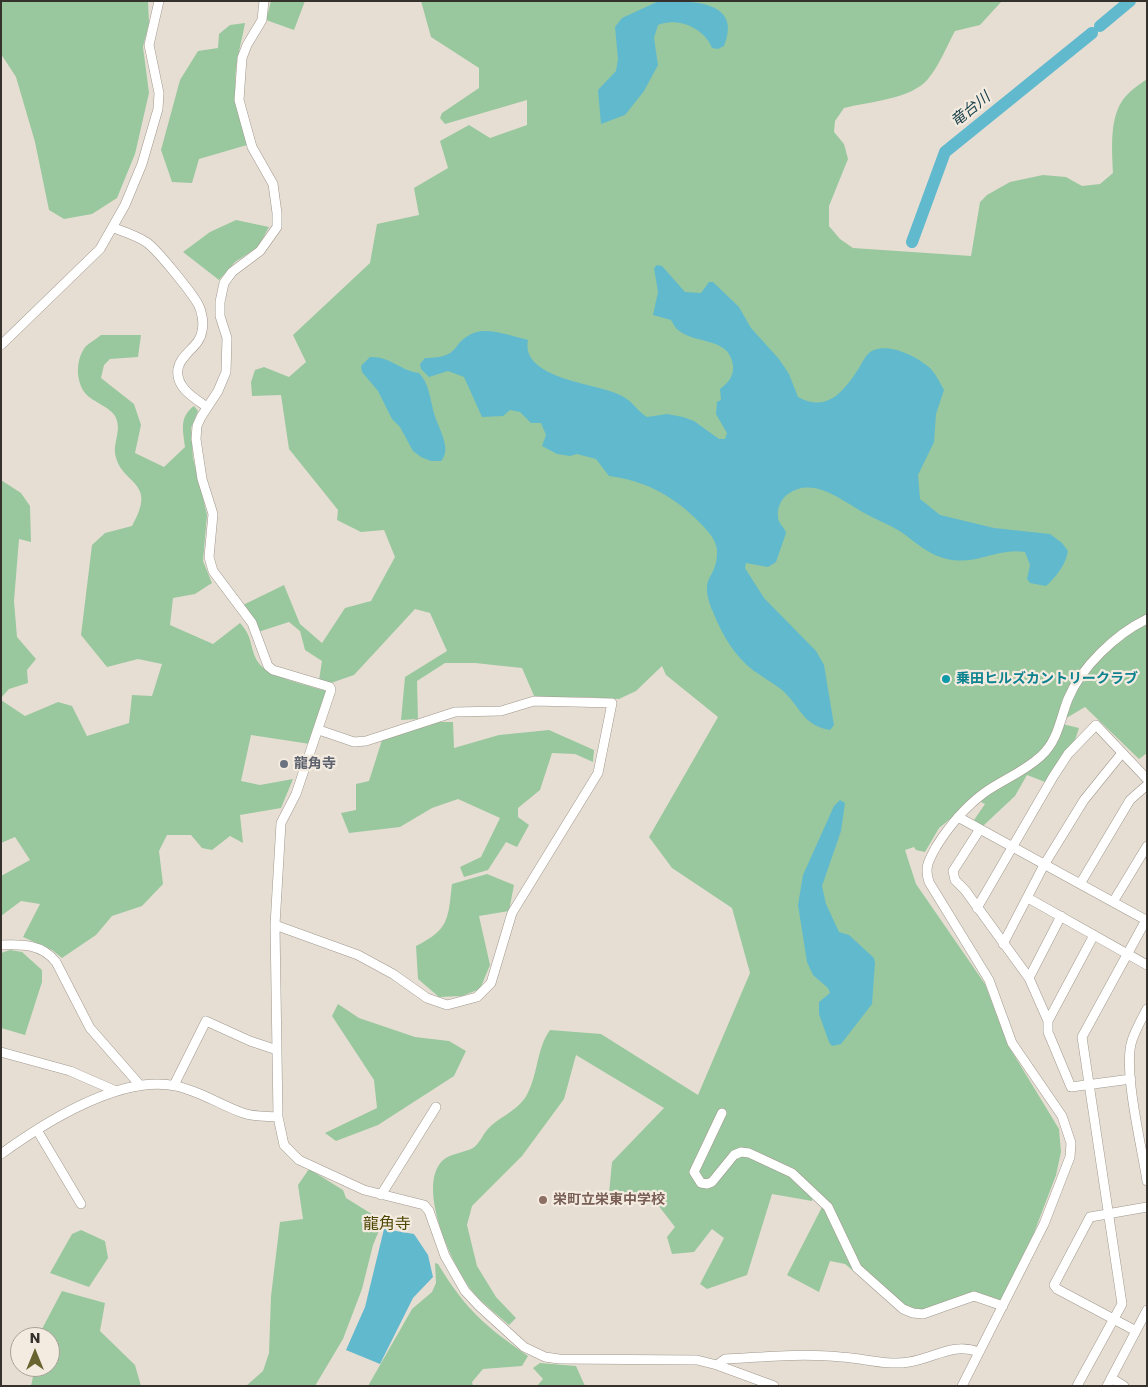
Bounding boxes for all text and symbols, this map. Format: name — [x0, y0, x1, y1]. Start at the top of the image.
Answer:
water label: 竜台川 — [948, 89, 994, 131]
place label: 乗田ヒルズカントリークラブ — [956, 671, 1138, 687]
marker: 乗田ヒルズカントリークラブ — [940, 673, 952, 685]
place label: 龍角寺 — [294, 756, 336, 772]
marker: 龍角寺 — [278, 758, 290, 770]
place label: 栄町立栄東中学校 — [553, 1192, 665, 1208]
marker: 栄町立栄東中学校 — [537, 1194, 549, 1206]
district label: 龍角寺 — [363, 1215, 411, 1235]
north arrow — [10, 1327, 60, 1377]
text: N — [30, 1328, 40, 1348]

